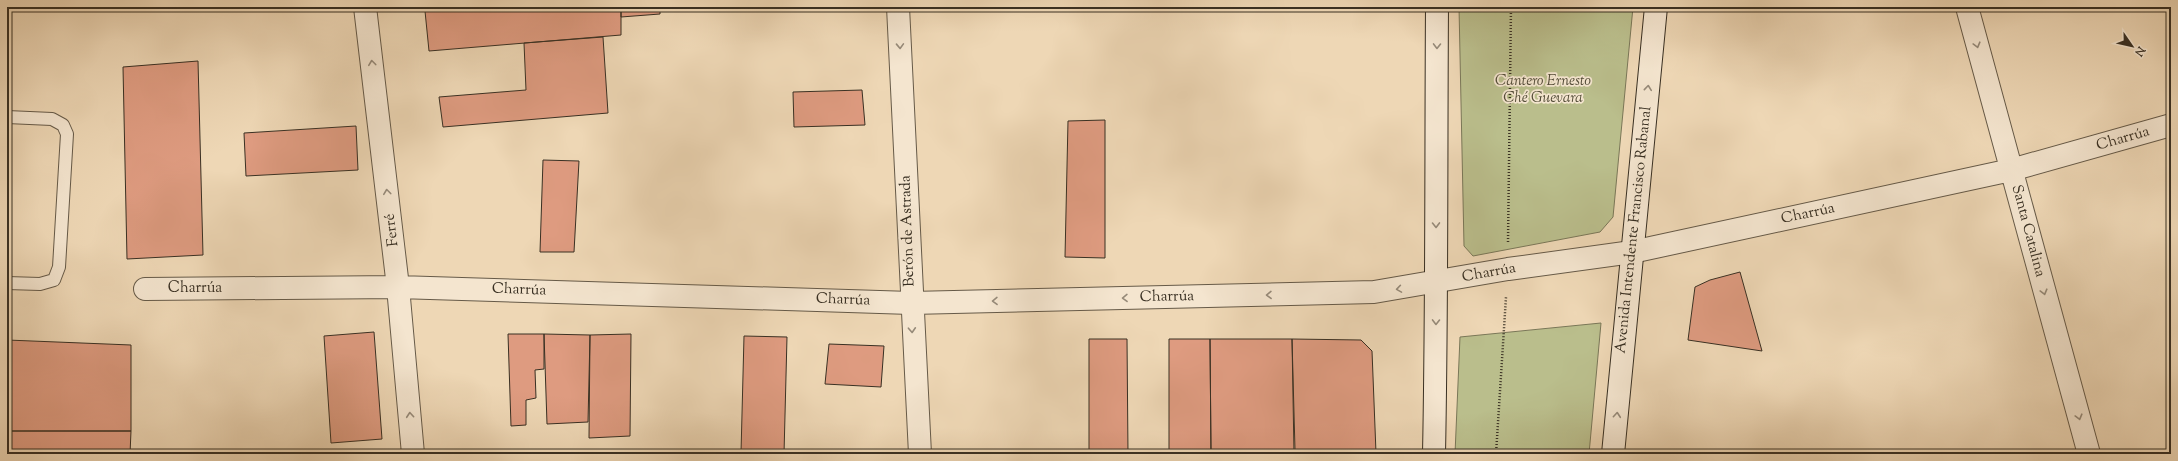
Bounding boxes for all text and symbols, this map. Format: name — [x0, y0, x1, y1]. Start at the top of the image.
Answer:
north arrow — [2112, 26, 2152, 66]
one-way arrow — [1972, 41, 1981, 48]
text: N — [2130, 42, 2149, 59]
one-way arrow — [896, 43, 904, 49]
one-way arrow — [1433, 43, 1441, 49]
one-way arrow — [368, 60, 377, 66]
park label: Cantero Ernesto Ché Guevara — [1495, 71, 1591, 109]
one-way arrow — [1644, 85, 1653, 91]
street label: Avenida Intendente Francisco Rabanal — [1611, 105, 1657, 355]
street label: Charrúa — [2094, 121, 2152, 157]
street label: Berón de Astrada — [896, 175, 920, 287]
street label: Santa Catalina — [2006, 183, 2050, 280]
one-way arrow — [383, 189, 392, 195]
street label: Charrúa — [1779, 198, 1837, 230]
street label: Ferré — [380, 212, 404, 248]
one-way arrow — [1432, 222, 1440, 228]
street label: Charrúa — [1460, 258, 1518, 288]
street label: Charrúa — [168, 278, 222, 299]
street label: Charrúa — [491, 279, 547, 301]
one-way arrow — [1395, 284, 1402, 293]
street label: Charrúa — [1140, 286, 1194, 308]
one-way arrow — [2040, 288, 2048, 295]
street label: Charrúa — [815, 289, 871, 311]
one-way arrow — [1266, 290, 1272, 299]
one-way arrow — [1122, 294, 1128, 302]
one-way arrow — [992, 297, 998, 305]
one-way arrow — [1432, 319, 1441, 325]
one-way arrow — [908, 327, 917, 333]
one-way arrow — [405, 412, 414, 418]
one-way arrow — [1612, 412, 1621, 418]
one-way arrow — [2074, 414, 2082, 420]

